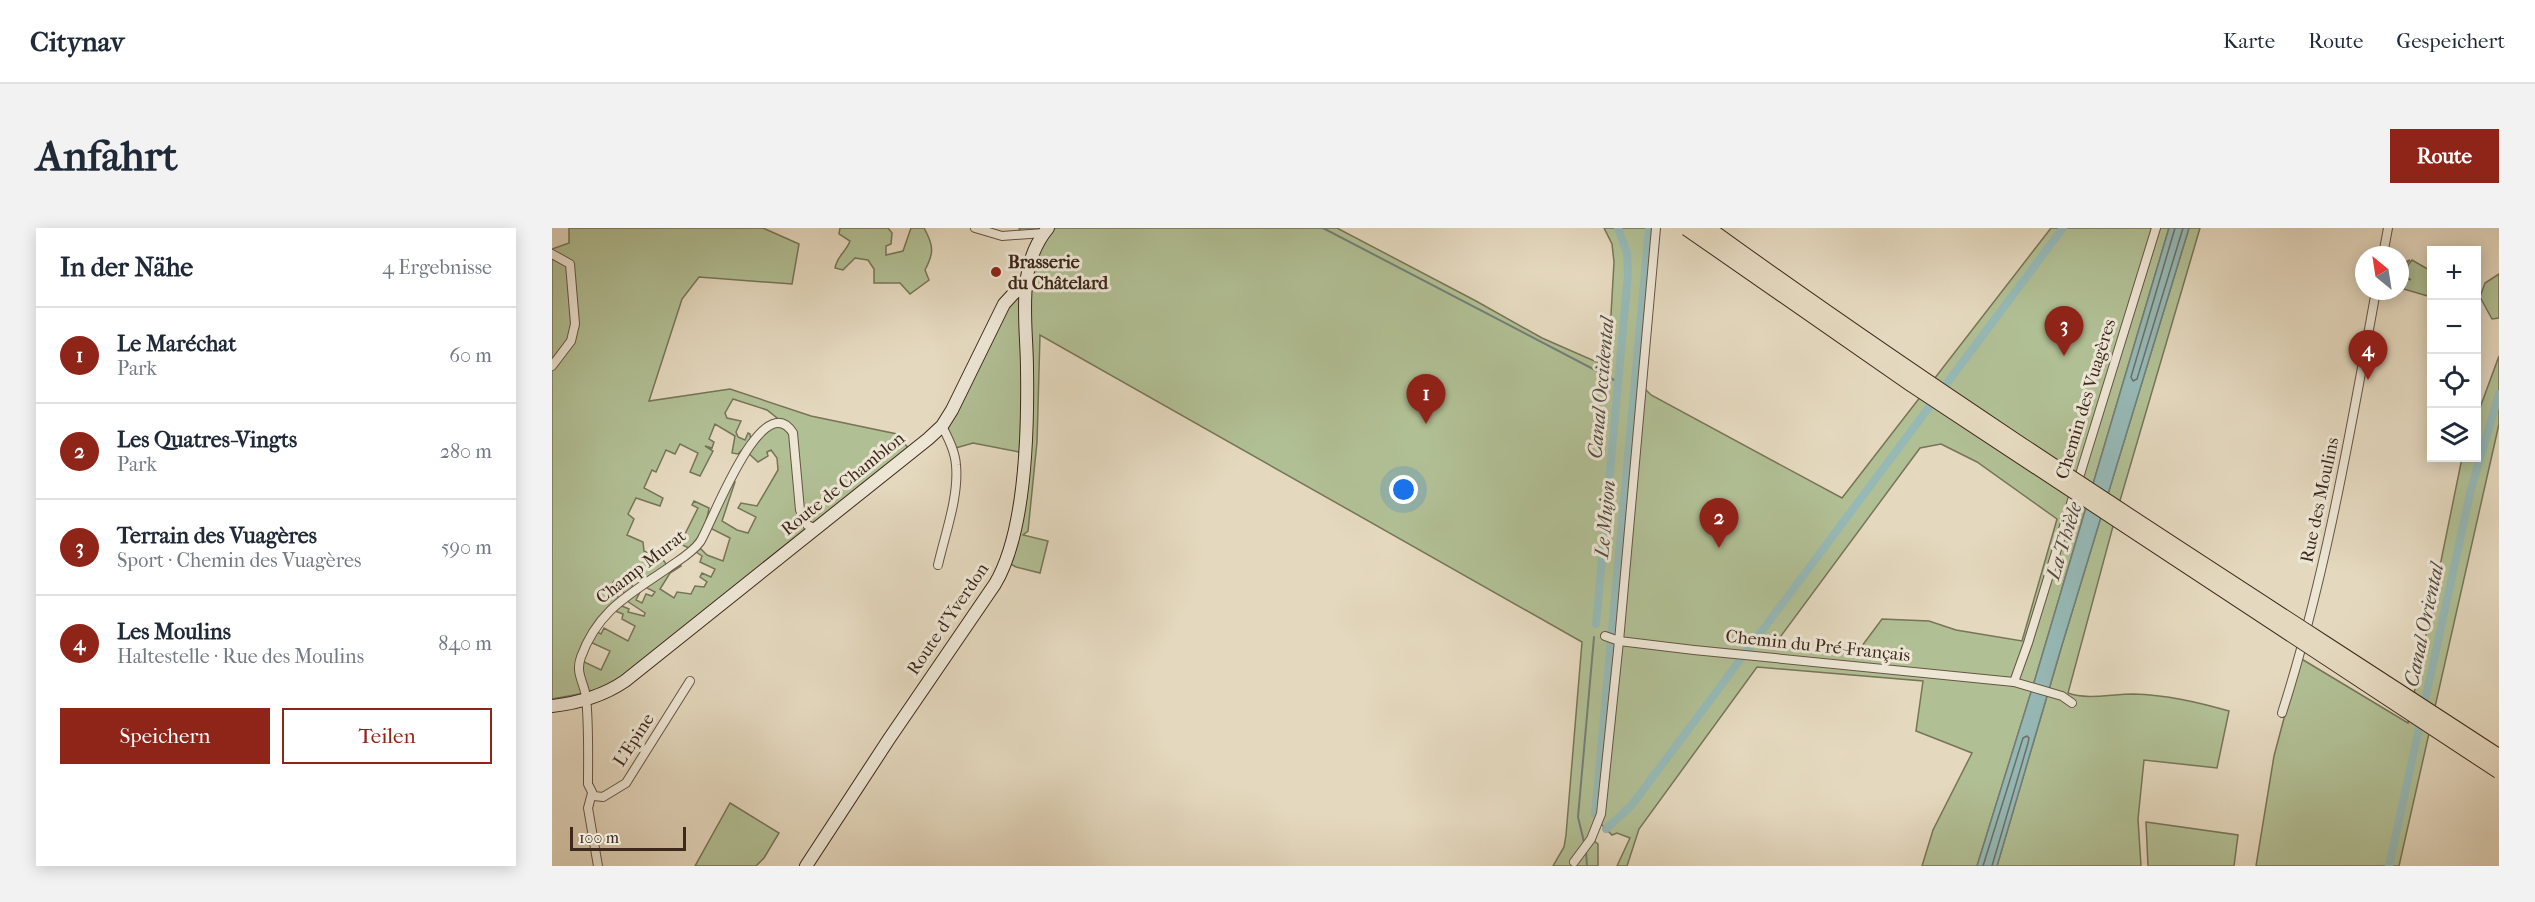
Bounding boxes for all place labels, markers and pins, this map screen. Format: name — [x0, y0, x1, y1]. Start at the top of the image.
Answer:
place label: Brasserie du Châtelard — [1008, 252, 1109, 294]
marker: Brasserie du Châtelard — [989, 265, 1003, 279]
pin: 3 — [2044, 306, 2084, 356]
pin: 4 — [2348, 330, 2388, 380]
pin: 1 — [1406, 374, 1446, 424]
pin: 2 — [1700, 498, 1738, 548]

